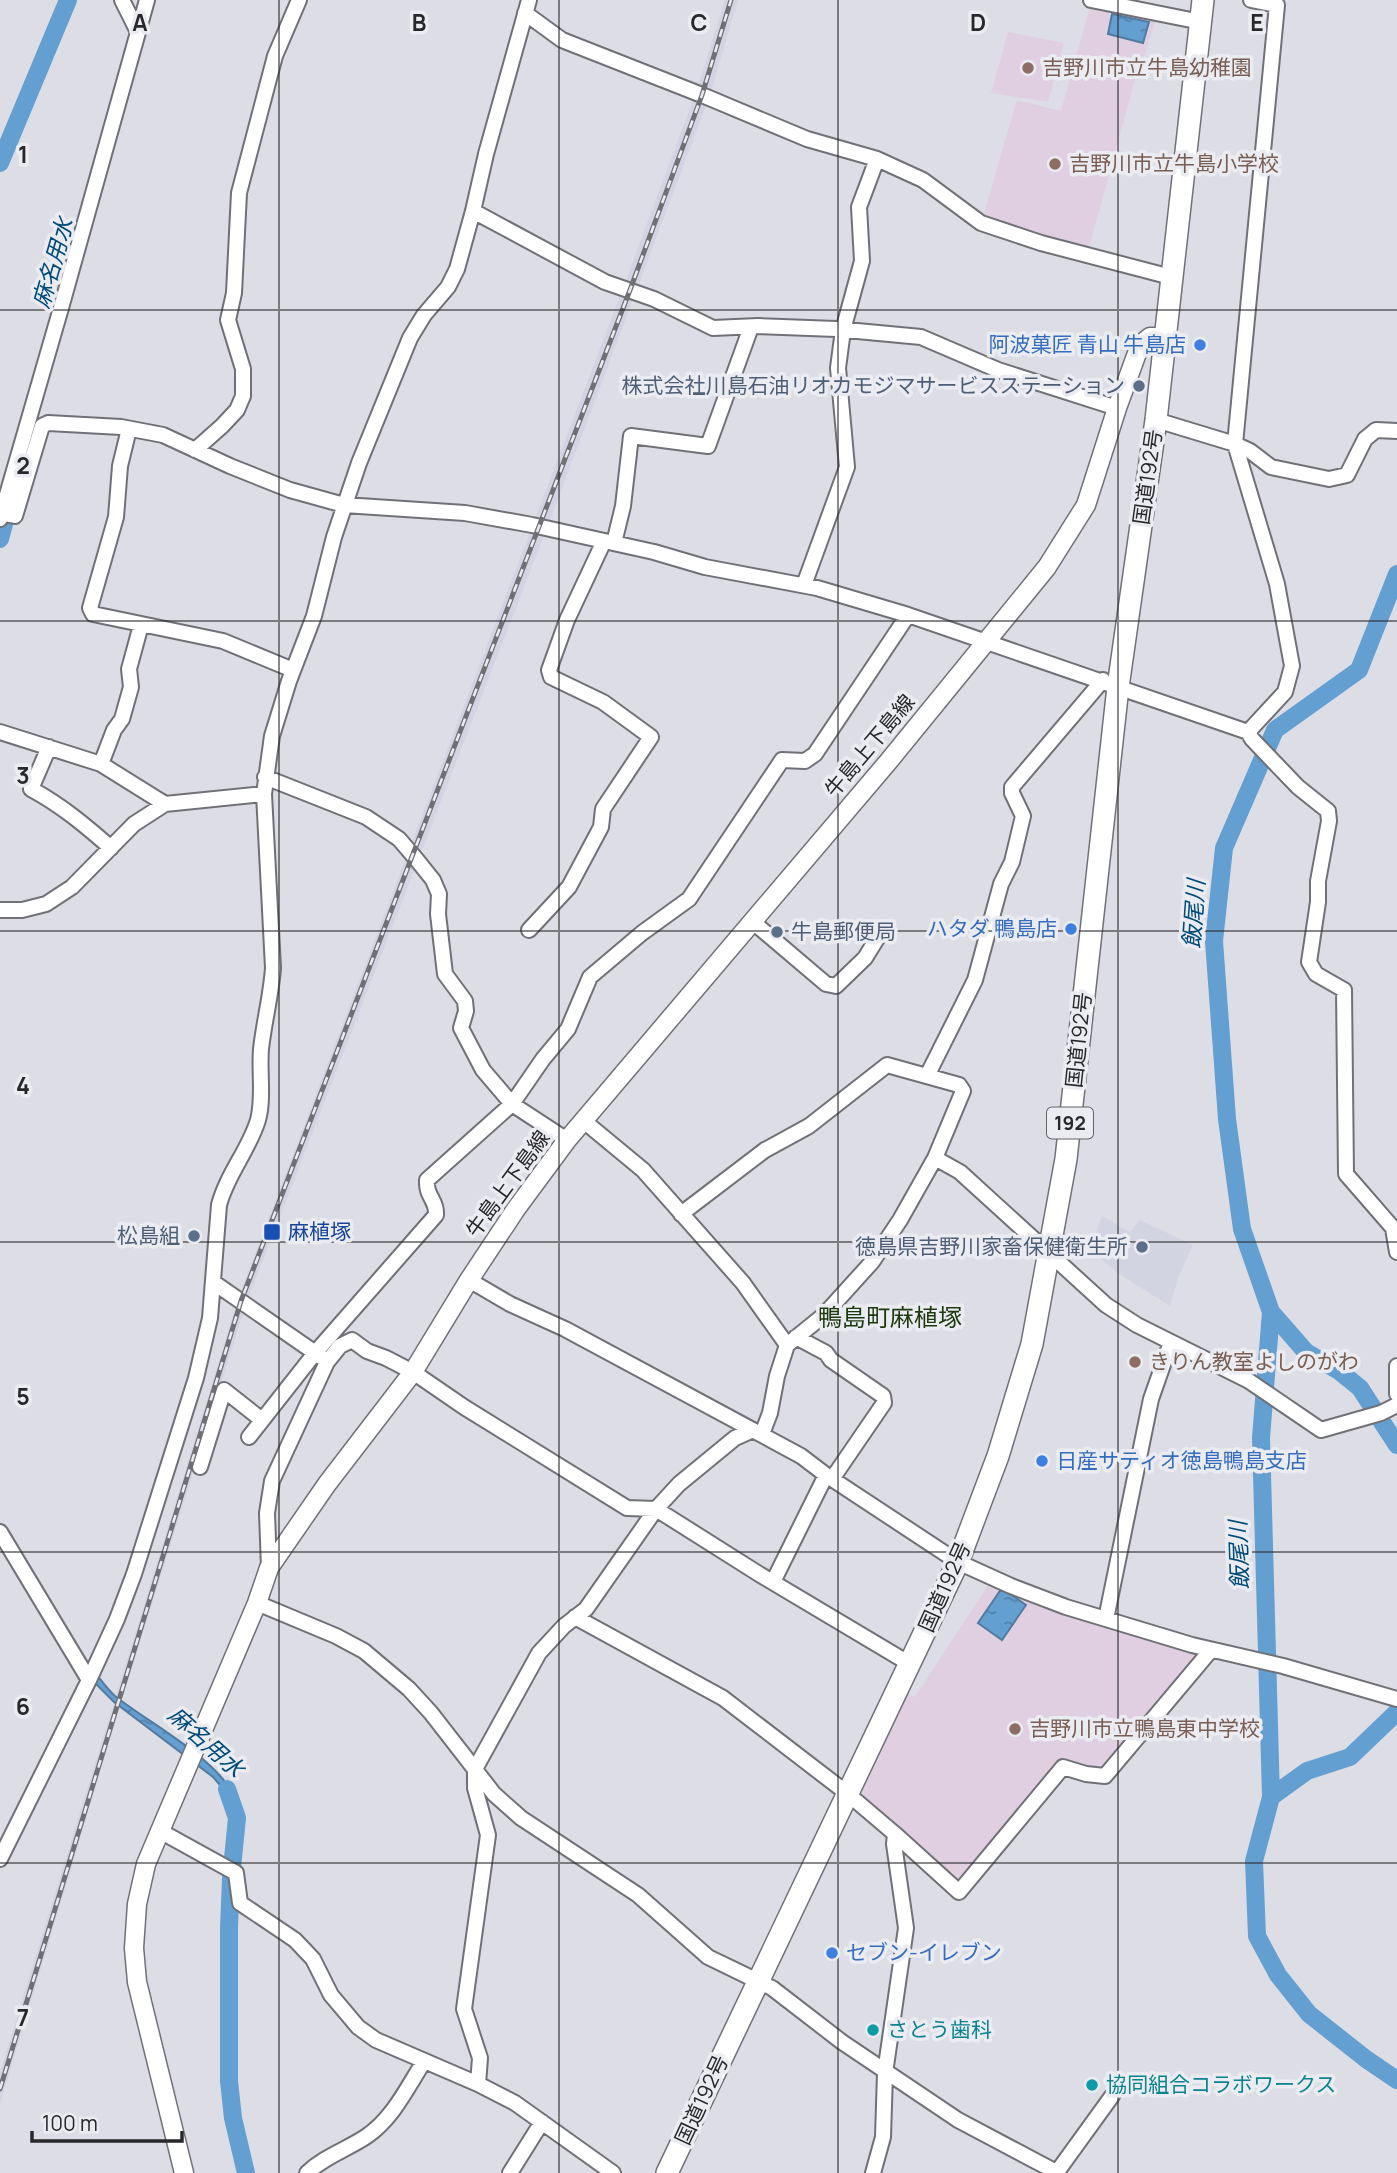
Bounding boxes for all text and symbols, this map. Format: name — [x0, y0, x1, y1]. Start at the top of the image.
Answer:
text: A — [132, 6, 148, 38]
text: B — [412, 6, 426, 38]
text: C — [691, 6, 708, 38]
text: D — [970, 6, 986, 38]
text: E — [1250, 6, 1264, 38]
place label: 吉野川市立牛島幼稚園 — [1042, 53, 1252, 81]
marker: 吉野川市立牛島幼稚園 — [1020, 60, 1036, 76]
text: 1 — [18, 138, 28, 170]
place label: 吉野川市立牛島小学校 — [1069, 149, 1279, 177]
marker: 吉野川市立牛島小学校 — [1047, 156, 1063, 172]
water label: 麻名用水 — [24, 211, 81, 311]
place label: 阿波菓匠 青山 牛島店 — [989, 330, 1186, 358]
marker: 阿波菓匠 青山 牛島店 — [1192, 337, 1208, 353]
place label: 株式会社川島石油リオカモジマサービスステーション — [621, 371, 1125, 399]
marker: 株式会社川島石油リオカモジマサービスステーション — [1131, 378, 1147, 394]
street label: 国道192号 — [1126, 427, 1168, 526]
text: 2 — [16, 449, 30, 481]
street label: 牛島上下島線 — [818, 688, 920, 803]
text: 3 — [16, 759, 30, 791]
water label: 飯尾川 — [1175, 875, 1212, 949]
place label: ハタダ 鴨島店 — [927, 914, 1057, 942]
place label: 牛島郵便局 — [791, 917, 896, 945]
marker: ハタダ 鴨島店 — [1063, 921, 1079, 937]
marker: 牛島郵便局 — [769, 924, 785, 940]
street label: 国道192号 — [1059, 991, 1097, 1089]
text: 4 — [16, 1069, 30, 1101]
road number: 192 — [1047, 1107, 1093, 1138]
street label: 牛島上下島線 — [459, 1124, 556, 1243]
place label: 麻植塚 — [288, 1217, 351, 1245]
place label: 松島組 — [117, 1221, 180, 1249]
marker: 麻植塚 — [262, 1222, 282, 1242]
marker: 松島組 — [186, 1228, 202, 1244]
place label: 徳島県吉野川家畜保健衛生所 — [855, 1232, 1128, 1260]
marker: 徳島県吉野川家畜保健衛生所 — [1134, 1239, 1150, 1255]
district label: 鴨島町麻植塚 — [818, 1300, 962, 1333]
place label: きりん教室よしのがわ — [1149, 1347, 1359, 1375]
marker: きりん教室よしのがわ — [1127, 1354, 1143, 1370]
text: 5 — [16, 1380, 30, 1412]
place label: 日産サティオ徳島鴨島支店 — [1056, 1446, 1307, 1474]
marker: 日産サティオ徳島鴨島支店 — [1034, 1453, 1050, 1469]
water label: 飯尾川 — [1221, 1517, 1255, 1590]
street label: 国道192号 — [912, 1537, 976, 1636]
text: 6 — [16, 1690, 30, 1722]
water label: 麻名用水 — [162, 1699, 254, 1786]
place label: 吉野川市立鴨島東中学校 — [1029, 1714, 1260, 1742]
marker: 吉野川市立鴨島東中学校 — [1007, 1721, 1023, 1737]
place label: セブン-イレブン — [846, 1938, 1002, 1966]
marker: セブン-イレブン — [824, 1945, 840, 1961]
text: 7 — [17, 2001, 29, 2033]
place label: さとう歯科 — [887, 2015, 992, 2043]
marker: さとう歯科 — [865, 2022, 881, 2038]
street label: 国道192号 — [668, 2050, 734, 2149]
place label: 協同組合コラボワークス — [1106, 2070, 1336, 2098]
marker: 協同組合コラボワークス — [1084, 2077, 1100, 2093]
scale bar — [32, 2100, 182, 2144]
text: 100 m — [42, 2109, 98, 2137]

